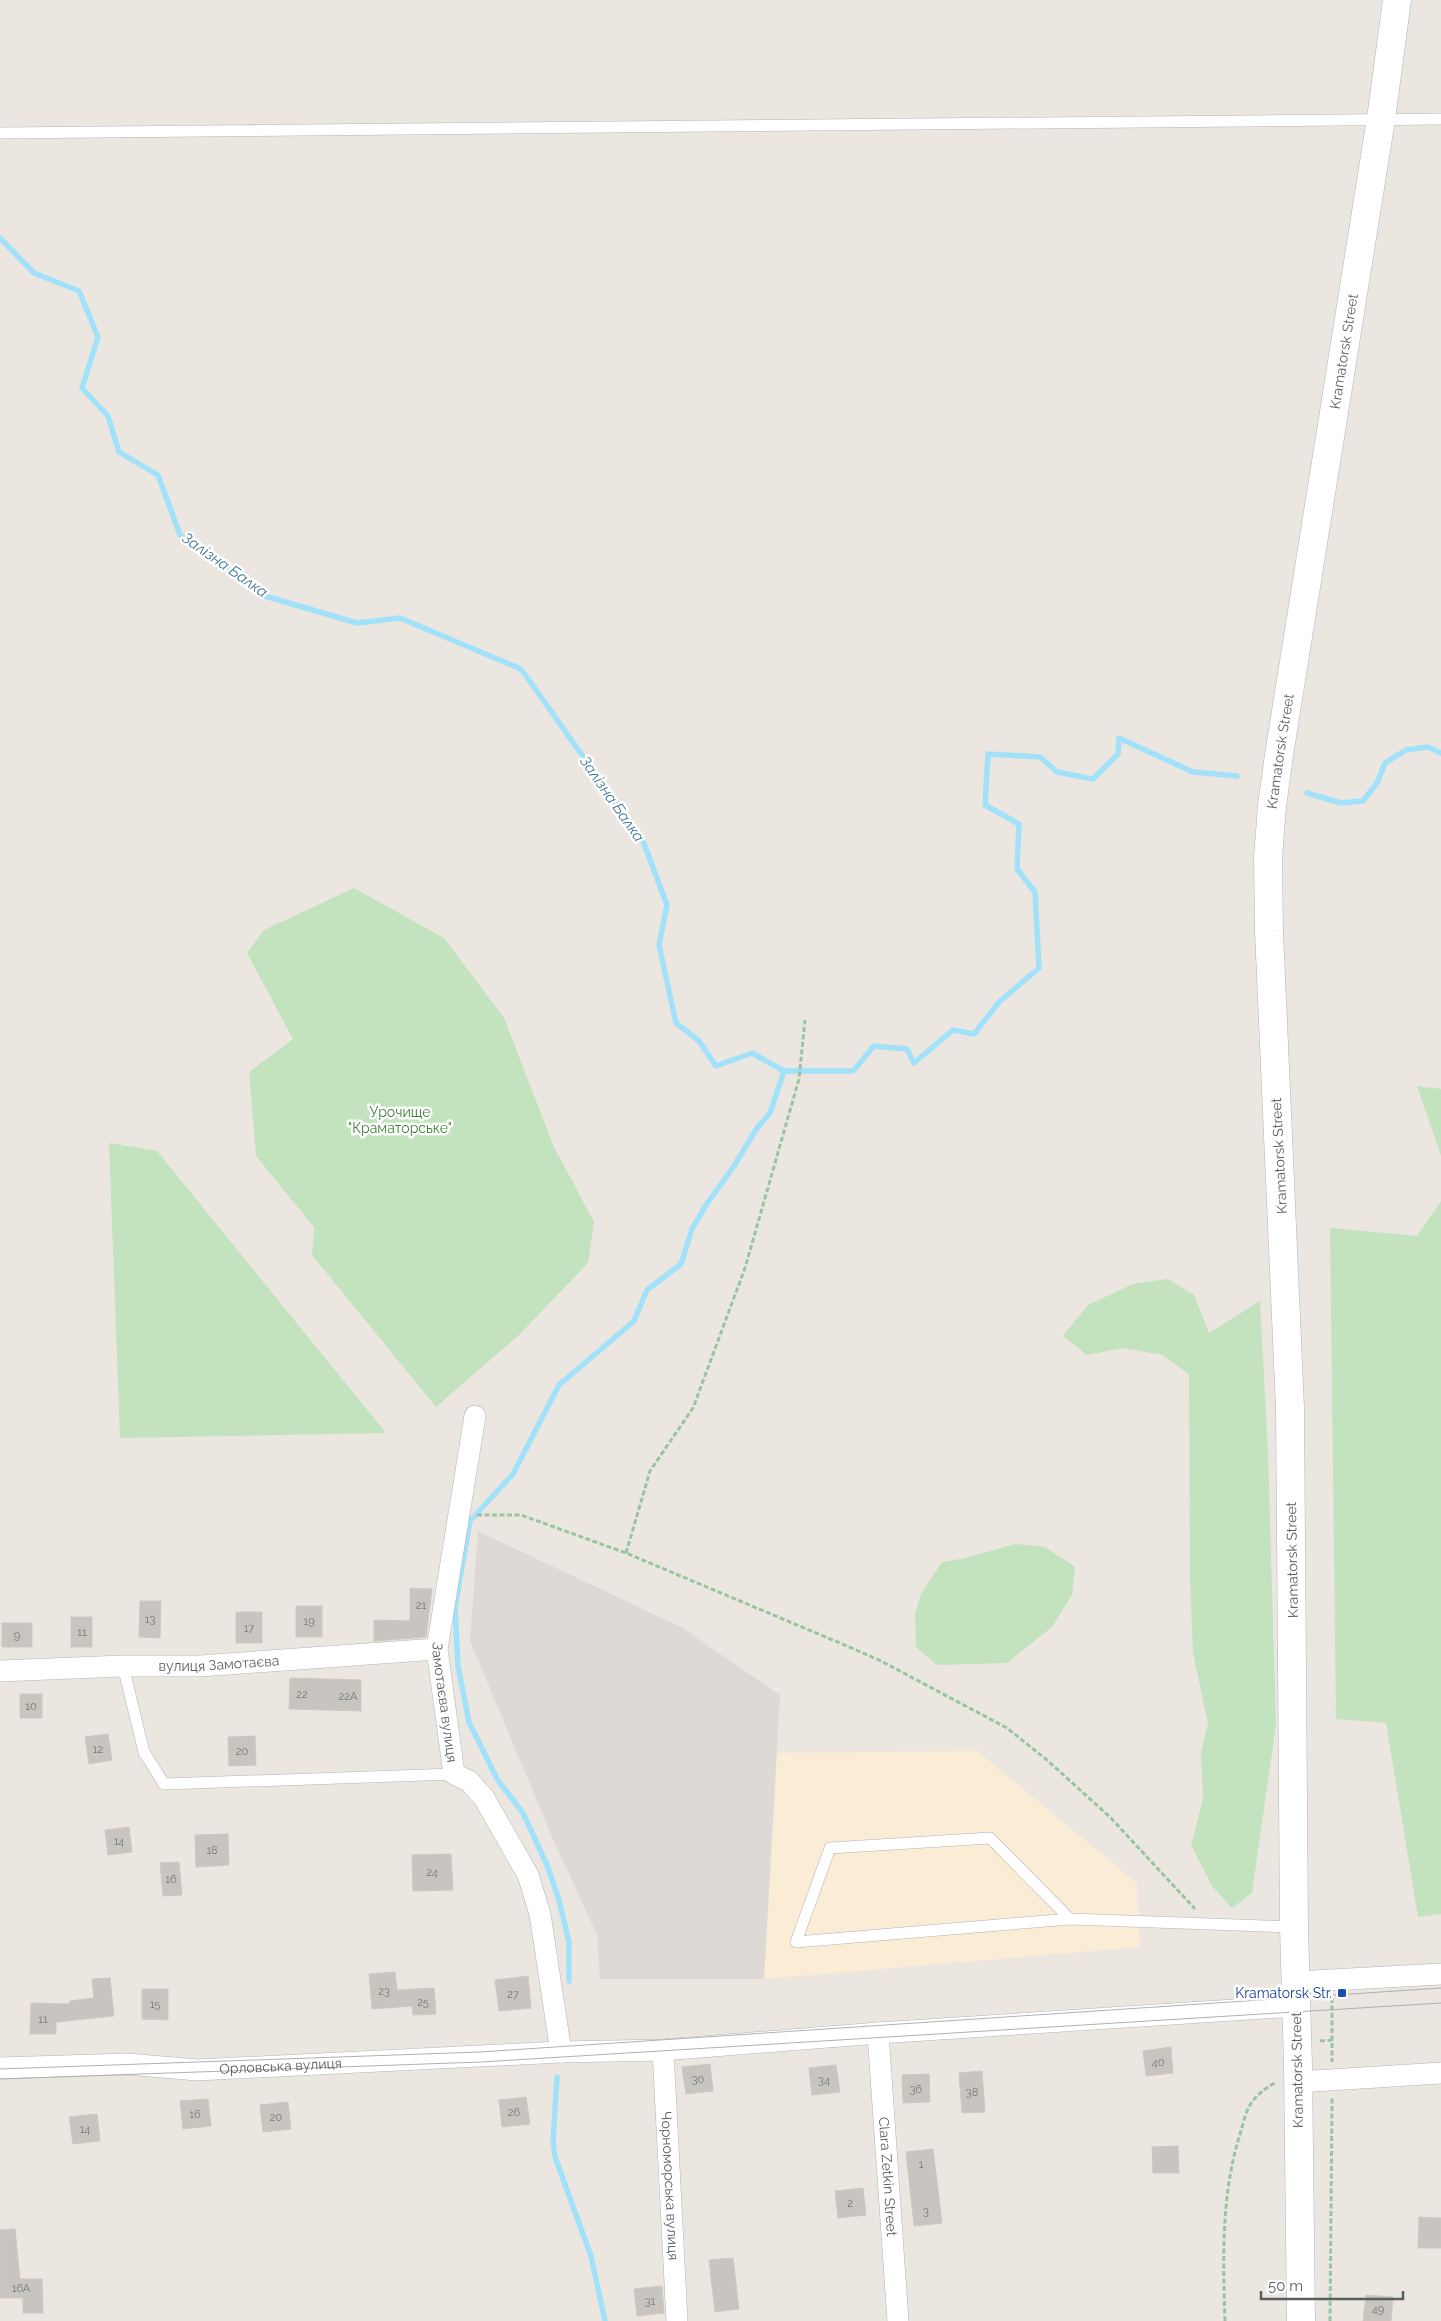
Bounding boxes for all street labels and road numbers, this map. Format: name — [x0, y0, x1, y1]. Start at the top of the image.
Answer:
street label: Kramatorsk Street — [1327, 292, 1361, 410]
street label: Kramatorsk Street — [1264, 692, 1297, 810]
street label: Kramatorsk Street — [1268, 1097, 1290, 1215]
street label: Kramatorsk Street — [1283, 1501, 1301, 1618]
street label: Замотаєва вулиця — [429, 1641, 460, 1763]
street label: вулиця Замотаєва — [158, 1652, 280, 1674]
street label: Kramatorsk Street — [1288, 2011, 1306, 2128]
street label: Орловська вулиця — [219, 2055, 342, 2077]
street label: Чорноморська вулиця — [658, 2111, 682, 2261]
street label: Clara Zetkin Street — [876, 2116, 900, 2237]

